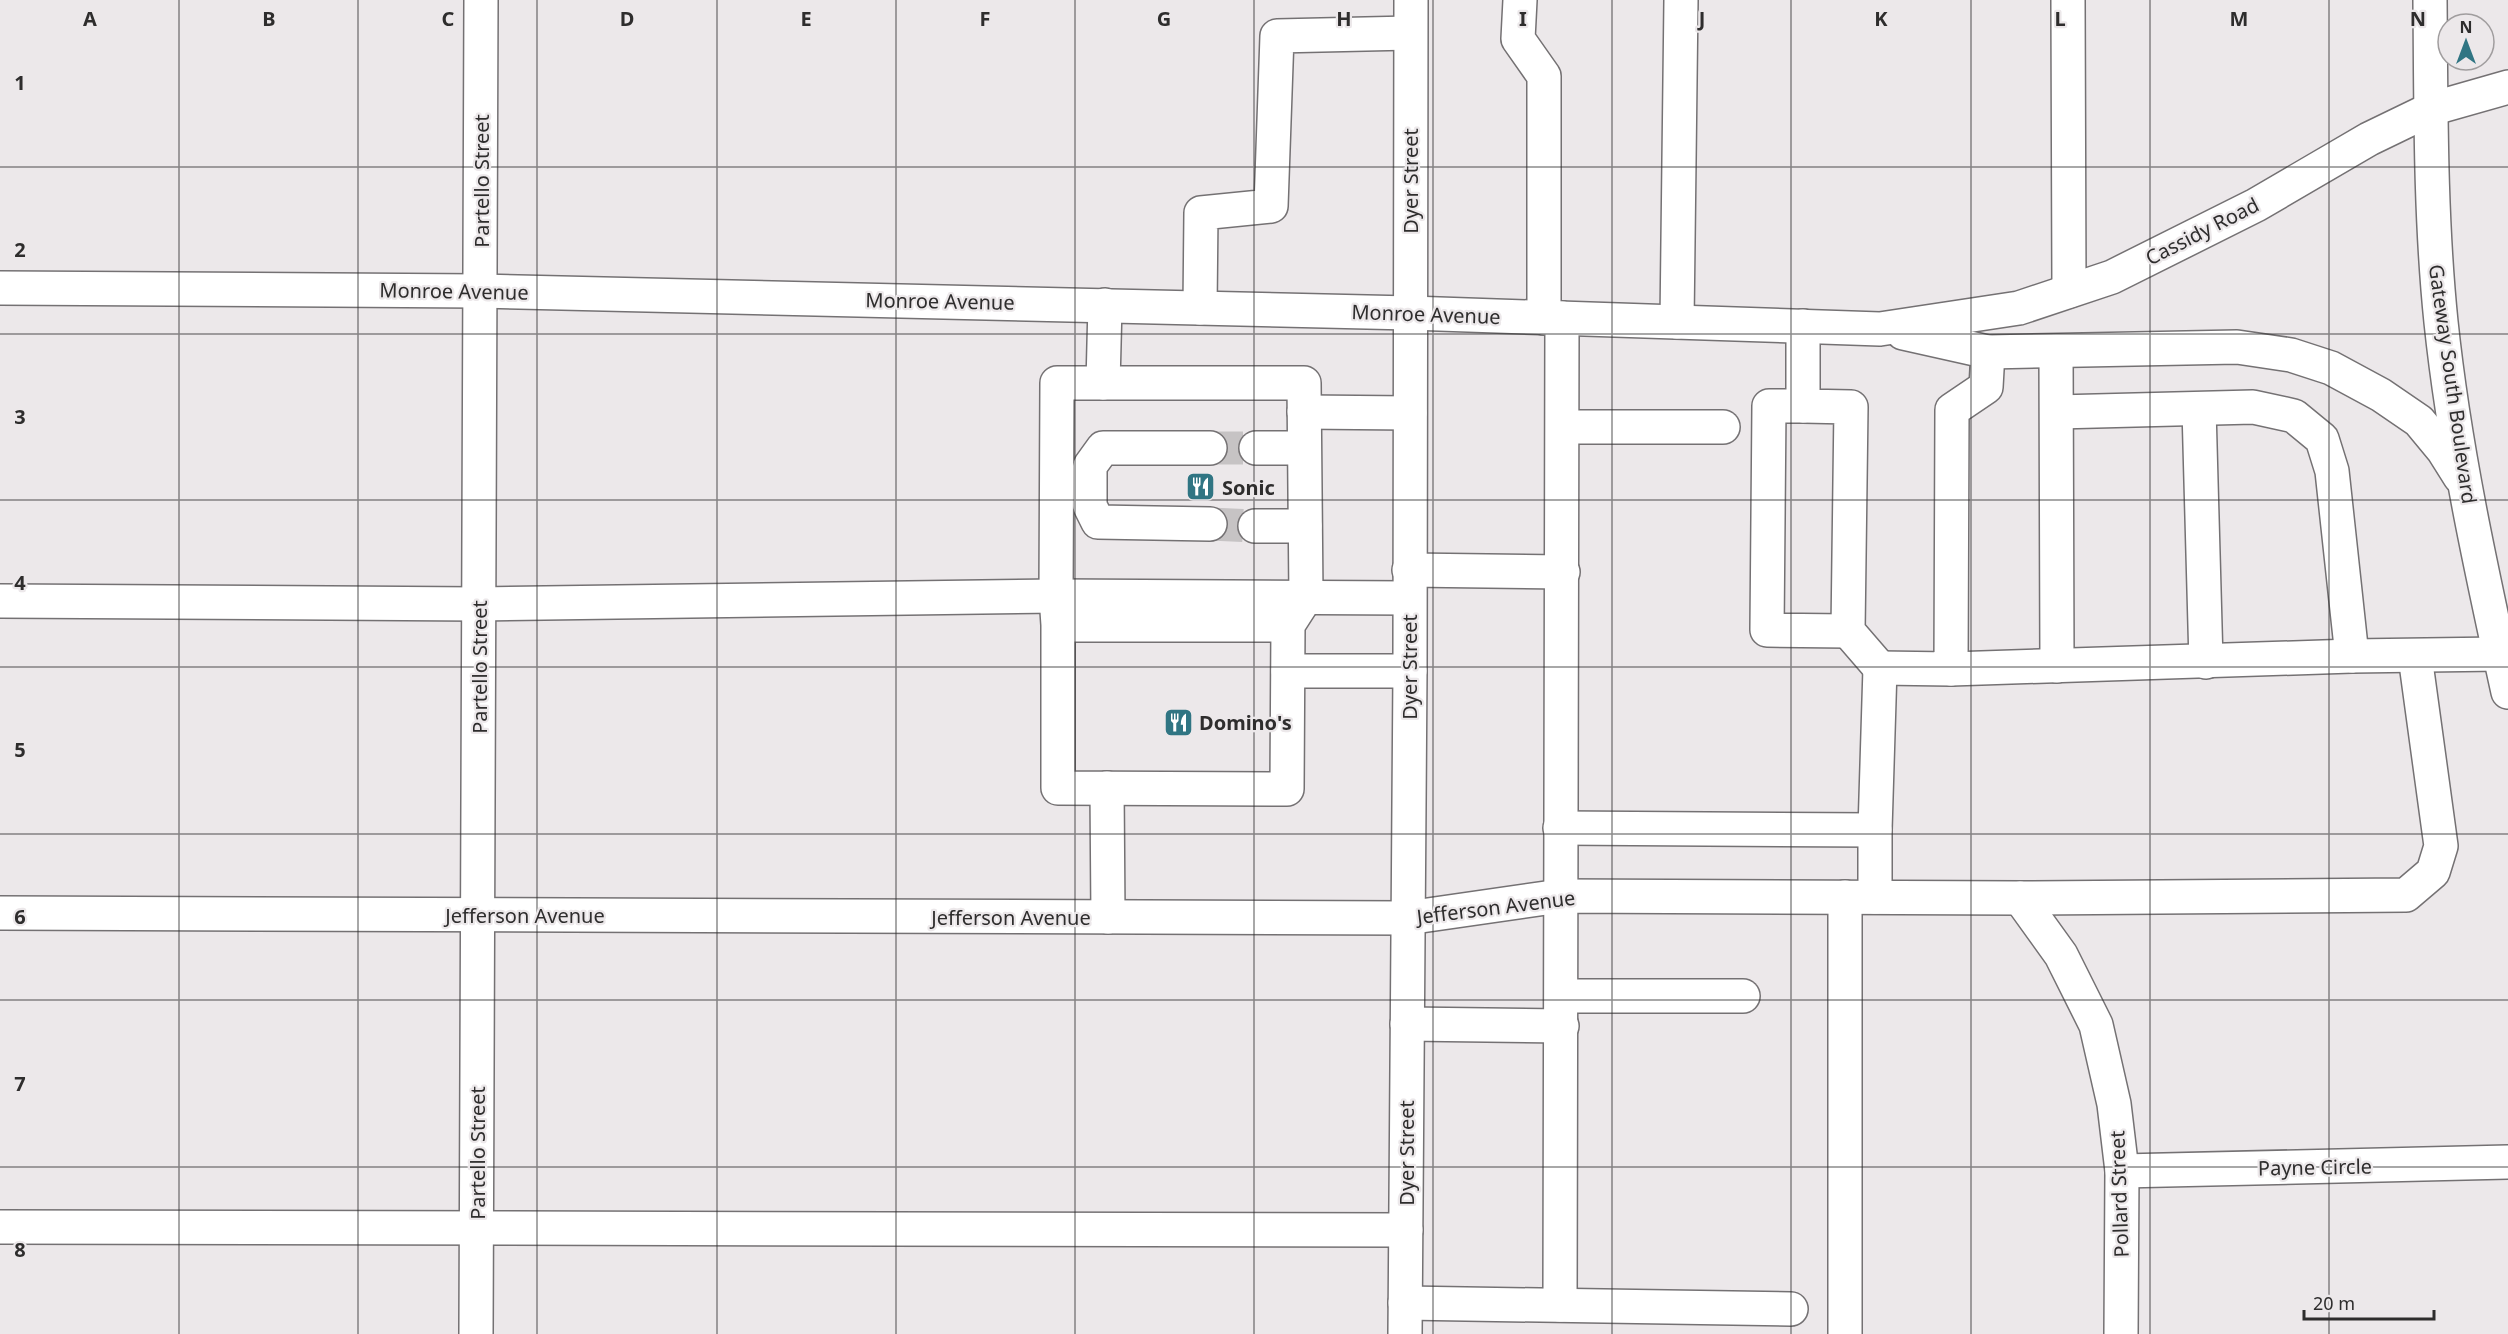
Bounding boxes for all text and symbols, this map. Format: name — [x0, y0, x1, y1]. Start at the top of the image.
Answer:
text: A — [83, 5, 97, 32]
text: B — [262, 5, 276, 32]
text: C — [442, 5, 455, 32]
text: D — [620, 5, 634, 32]
text: E — [800, 5, 812, 32]
text: F — [980, 5, 990, 32]
text: G — [1157, 5, 1171, 32]
text: H — [1336, 5, 1352, 32]
text: I — [1519, 5, 1527, 32]
text: J — [1697, 5, 1705, 32]
text: K — [1874, 5, 1888, 32]
text: L — [2054, 5, 2066, 32]
text: M — [2230, 5, 2248, 32]
text: N — [2410, 5, 2426, 32]
north arrow — [2436, 12, 2496, 72]
text: N — [2459, 16, 2473, 38]
text: 1 — [14, 69, 26, 96]
street label: Partello Street — [468, 114, 495, 248]
street label: Dyer Street — [1397, 128, 1424, 234]
street label: Cassidy Road — [2141, 191, 2263, 271]
text: 2 — [14, 236, 26, 263]
street label: Gateway South Boulevard — [2423, 263, 2483, 505]
street label: Monroe Avenue — [379, 276, 529, 306]
street label: Monroe Avenue — [865, 286, 1015, 316]
street label: Monroe Avenue — [1351, 298, 1501, 330]
text: 3 — [14, 403, 26, 430]
restaurant icon: Sonic — [1185, 471, 1217, 503]
place label: Sonic — [1222, 474, 1275, 501]
text: 4 — [14, 569, 26, 596]
street label: Partello Street — [466, 600, 493, 734]
street label: Dyer Street — [1396, 614, 1423, 720]
restaurant icon: Domino's — [1162, 706, 1194, 738]
place label: Domino's — [1199, 709, 1292, 736]
text: 5 — [14, 736, 26, 763]
street label: Jefferson Avenue — [1413, 884, 1577, 930]
street label: Jefferson Avenue — [443, 902, 605, 929]
text: 6 — [14, 903, 26, 930]
street label: Jefferson Avenue — [929, 904, 1091, 931]
text: 7 — [14, 1070, 26, 1097]
street label: Partello Street — [464, 1086, 491, 1220]
street label: Dyer Street — [1393, 1100, 1420, 1206]
street label: Pollard Street — [2103, 1130, 2135, 1258]
street label: Payne Circle — [2258, 1153, 2372, 1181]
text: 8 — [14, 1236, 26, 1263]
scale bar — [2304, 1283, 2434, 1321]
text: 20 m — [2313, 1291, 2355, 1315]

